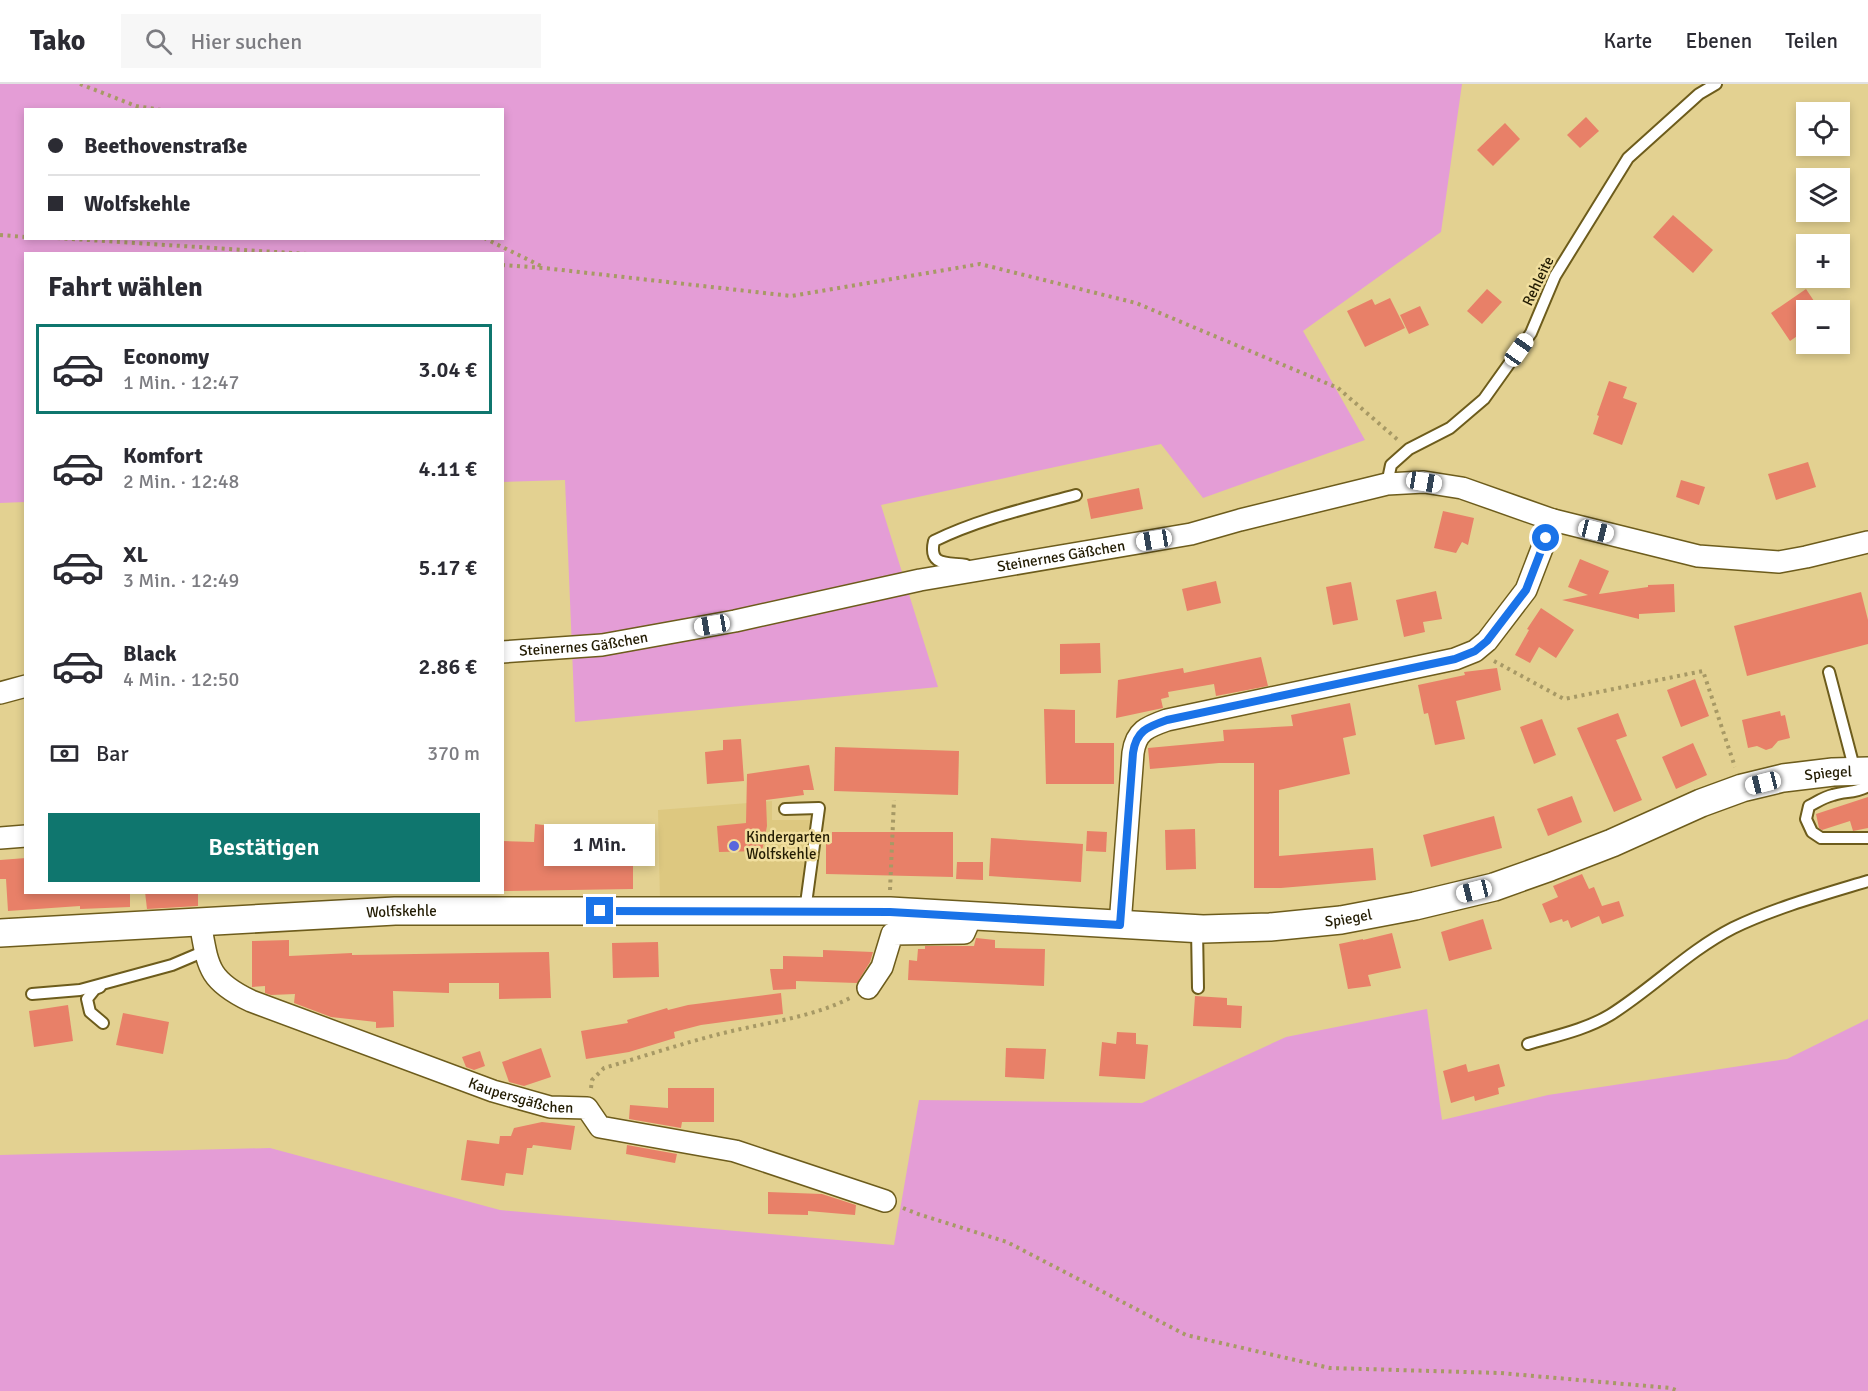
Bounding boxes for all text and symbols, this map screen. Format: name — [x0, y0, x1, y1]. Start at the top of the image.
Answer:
search box — [121, 14, 541, 68]
text: Tako — [30, 24, 85, 58]
icon: search — [142, 25, 175, 58]
text: Hier suchen — [190, 28, 302, 55]
text: Karte — [1603, 28, 1652, 54]
text: Ebenen — [1685, 28, 1752, 54]
text: Teilen — [1785, 28, 1838, 54]
map controls — [1796, 102, 1850, 354]
button: locate — [1796, 102, 1850, 156]
text: Beethovenstraße — [84, 132, 247, 159]
button: layers — [1796, 168, 1850, 222]
text: Wolfskehle — [84, 190, 190, 217]
button: + — [1796, 234, 1850, 288]
street label: Rehleite — [1518, 253, 1558, 309]
text: Fahrt wählen — [48, 271, 203, 304]
button: − — [1796, 300, 1850, 354]
car — [1501, 330, 1537, 370]
icon: car — [51, 342, 105, 396]
text: Economy — [123, 343, 209, 370]
text: 3.04 € — [419, 356, 477, 383]
text: 1 Min. · 12:47 — [123, 370, 239, 395]
icon: car — [51, 441, 105, 495]
text: Komfort — [123, 442, 203, 469]
text: 4.11 € — [419, 455, 477, 482]
text: 2 Min. · 12:48 — [123, 469, 239, 494]
car — [1405, 470, 1443, 494]
car — [1576, 518, 1616, 544]
route start — [1532, 524, 1559, 551]
car — [1135, 528, 1173, 552]
street label: Steinernes Gäßchen — [996, 536, 1126, 576]
icon: car — [51, 540, 105, 594]
text: XL — [123, 541, 148, 568]
text: 5.17 € — [419, 554, 477, 581]
text: 3 Min. · 12:49 — [123, 568, 239, 593]
car — [693, 613, 731, 637]
street label: Steinernes Gäßchen — [519, 628, 649, 660]
icon: car — [51, 639, 105, 693]
text: Black — [123, 640, 177, 667]
text: 2.86 € — [419, 653, 477, 680]
text: 4 Min. · 12:50 — [123, 667, 239, 692]
icon: cash — [48, 737, 81, 770]
text: Bar — [96, 740, 129, 767]
text: 370 m — [427, 741, 480, 766]
street label: Spiegel — [1803, 762, 1852, 784]
car — [1743, 770, 1783, 796]
button: Bestätigen — [48, 813, 480, 882]
callout: 1 Min. — [544, 824, 656, 866]
place label: Kindergarten Wolfskehle — [746, 828, 830, 863]
text: 1 Min. — [573, 832, 626, 857]
marker: Kindergarten Wolfskehle — [727, 839, 741, 853]
car — [1454, 878, 1494, 904]
route end — [586, 897, 613, 924]
street label: Wolfskehle — [366, 902, 437, 922]
street label: Spiegel — [1324, 905, 1373, 931]
street label: Kaupersgäßchen — [466, 1074, 574, 1117]

